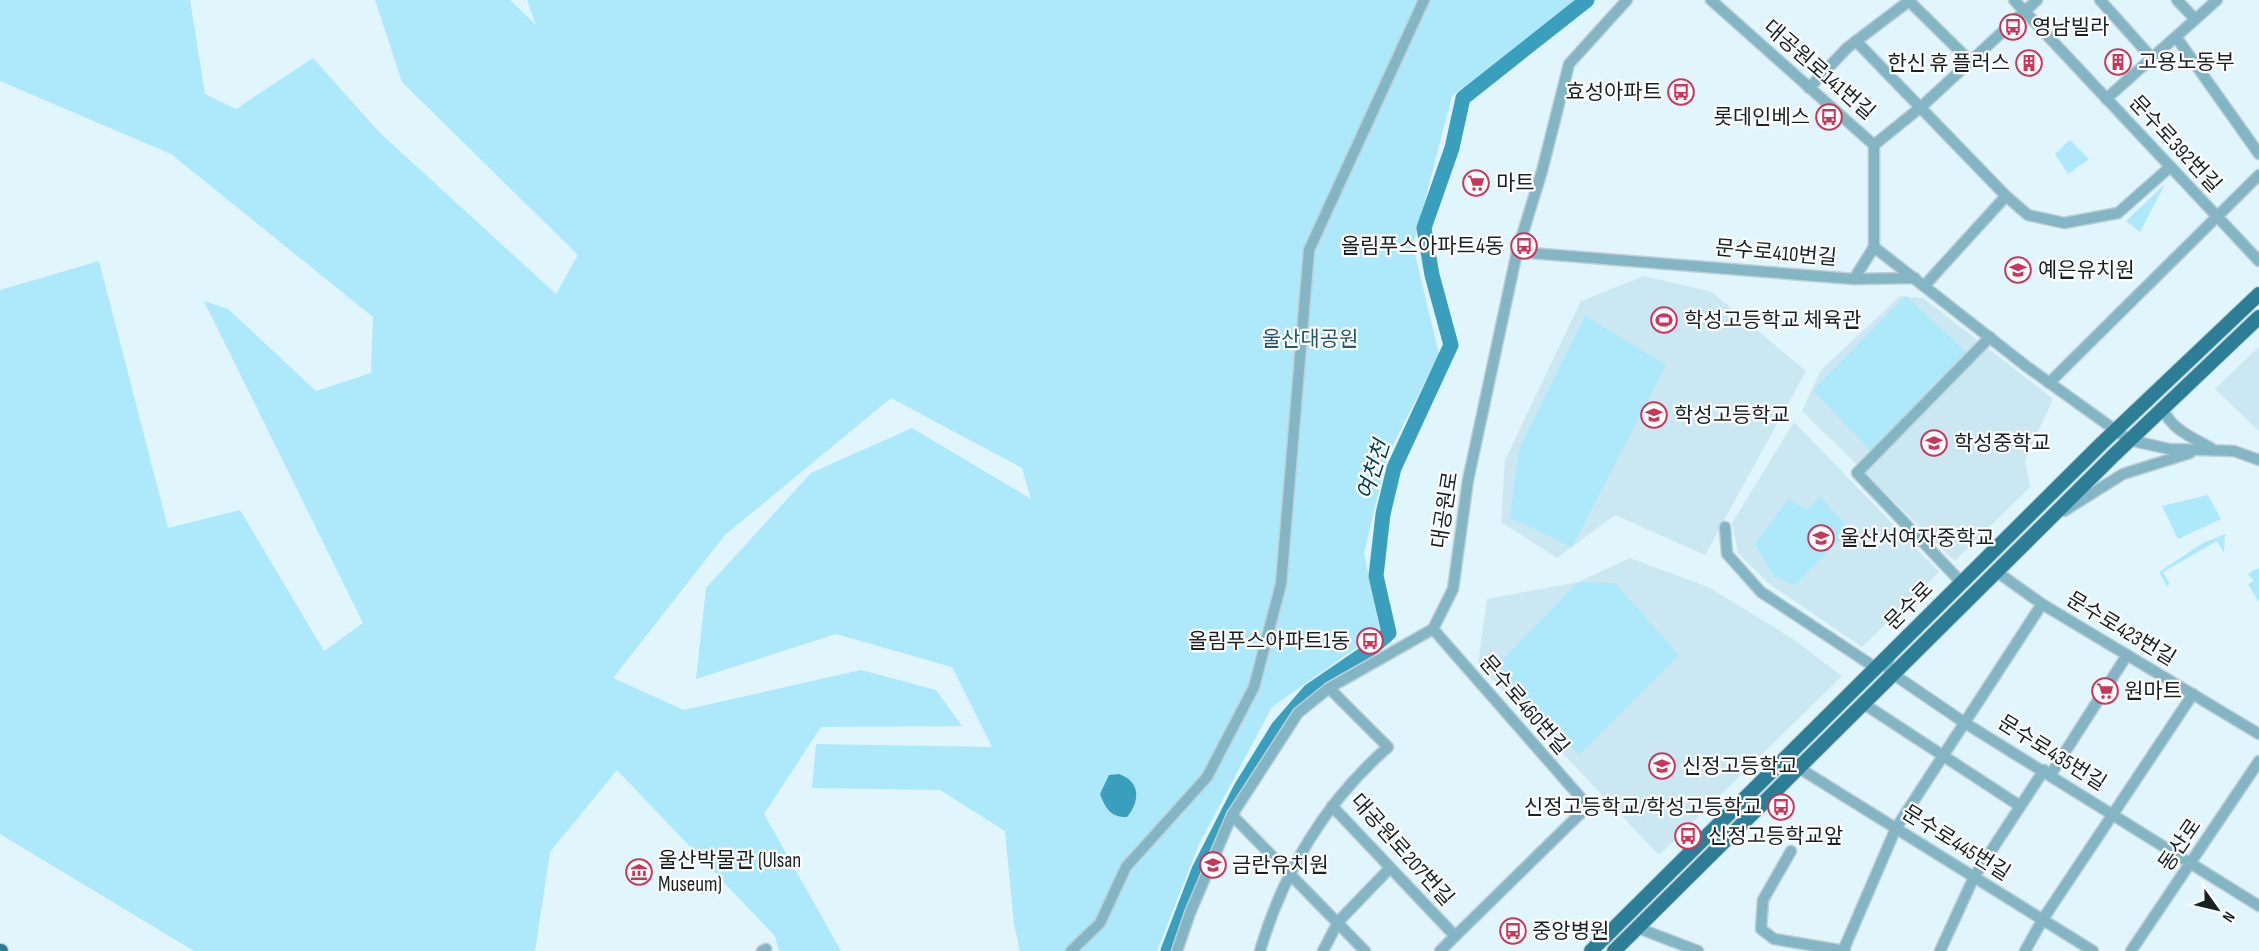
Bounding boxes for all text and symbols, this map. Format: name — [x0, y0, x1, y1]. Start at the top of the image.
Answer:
bus stop icon: 영남빌라 — [1998, 12, 2028, 42]
street label: 대공원로141번길 — [1758, 15, 1880, 125]
place label: 영남빌라 — [2032, 15, 2109, 40]
building icon: 고용노동부 — [2103, 47, 2133, 77]
building icon: 한신 휴 플러스 — [2014, 48, 2044, 78]
place label: 고용노동부 — [2138, 50, 2235, 75]
place label: 한신 휴 플러스 — [1887, 51, 2010, 76]
bus stop icon: 효성아파트 — [1666, 77, 1696, 107]
place label: 효성아파트 — [1565, 80, 1662, 105]
street label: 문수로392번길 — [2124, 90, 2226, 198]
bus stop icon: 롯데인베스 — [1814, 102, 1844, 132]
place label: 롯데인베스 — [1713, 105, 1810, 130]
supermarket icon: 마트 — [1461, 168, 1491, 198]
place label: 마트 — [1496, 171, 1535, 196]
bus stop icon: 올림푸스아파트4동 — [1509, 231, 1539, 261]
place label: 올림푸스아파트4동 — [1341, 234, 1504, 259]
street label: 문수로410번길 — [1714, 235, 1838, 271]
school or university icon: 예은유치원 — [2003, 255, 2033, 285]
place label: 예은유치원 — [2038, 258, 2135, 283]
sports icon: 학성고등학교 체육관 — [1649, 305, 1679, 335]
place label: 학성고등학교 체육관 — [1684, 308, 1861, 333]
park label: 울산대공원 — [1262, 327, 1358, 352]
school or university icon: 학성고등학교 — [1639, 400, 1669, 430]
place label: 학성고등학교 — [1674, 403, 1790, 428]
school or university icon: 학성중학교 — [1919, 428, 1949, 458]
place label: 학성중학교 — [1954, 431, 2051, 456]
water label: 여천천 — [1352, 434, 1397, 503]
street label: 대공원로 — [1427, 470, 1463, 550]
school or university icon: 울산서여자중학교 — [1806, 523, 1836, 553]
place label: 울산서여자중학교 — [1840, 526, 1995, 551]
street label: 문수로 — [1880, 577, 1938, 635]
street label: 문수로423번길 — [2062, 587, 2180, 671]
bus stop icon: 올림푸스아파트1동 — [1355, 626, 1385, 656]
place label: 올림푸스아파트1동 — [1188, 629, 1350, 654]
street label: 문수로460번길 — [1474, 650, 1574, 760]
supermarket icon: 원마트 — [2090, 676, 2120, 706]
place label: 원마트 — [2124, 679, 2182, 704]
street label: 문수로435번길 — [1993, 710, 2111, 796]
school or university icon: 신정고등학교 — [1647, 751, 1677, 781]
place label: 신정고등학교 — [1682, 754, 1798, 779]
street label: 대공원로207번길 — [1345, 789, 1459, 911]
bus stop icon: 신정고등학교/학성고등학교 — [1766, 792, 1796, 822]
place label: 신정고등학교/학성고등학교 — [1524, 795, 1762, 820]
street label: 문수로445번길 — [1897, 800, 2015, 886]
street label: 동산로 — [2153, 814, 2207, 876]
bus stop icon: 신정고등학교앞 — [1673, 821, 1703, 851]
place label: 신정고등학교앞 — [1708, 824, 1843, 849]
place label: 울산박물관 (Ulsan Museum) — [658, 848, 801, 897]
school or university icon: 금란유치원 — [1198, 850, 1228, 880]
place label: 금란유치원 — [1232, 853, 1329, 878]
museum icon: 울산박물관 (Ulsan Museum) — [624, 857, 654, 887]
north arrow — [2187, 879, 2247, 939]
text: N — [2218, 908, 2238, 925]
bus stop icon: 중앙병원 — [1498, 916, 1528, 946]
place label: 중앙병원 — [1532, 919, 1609, 944]

